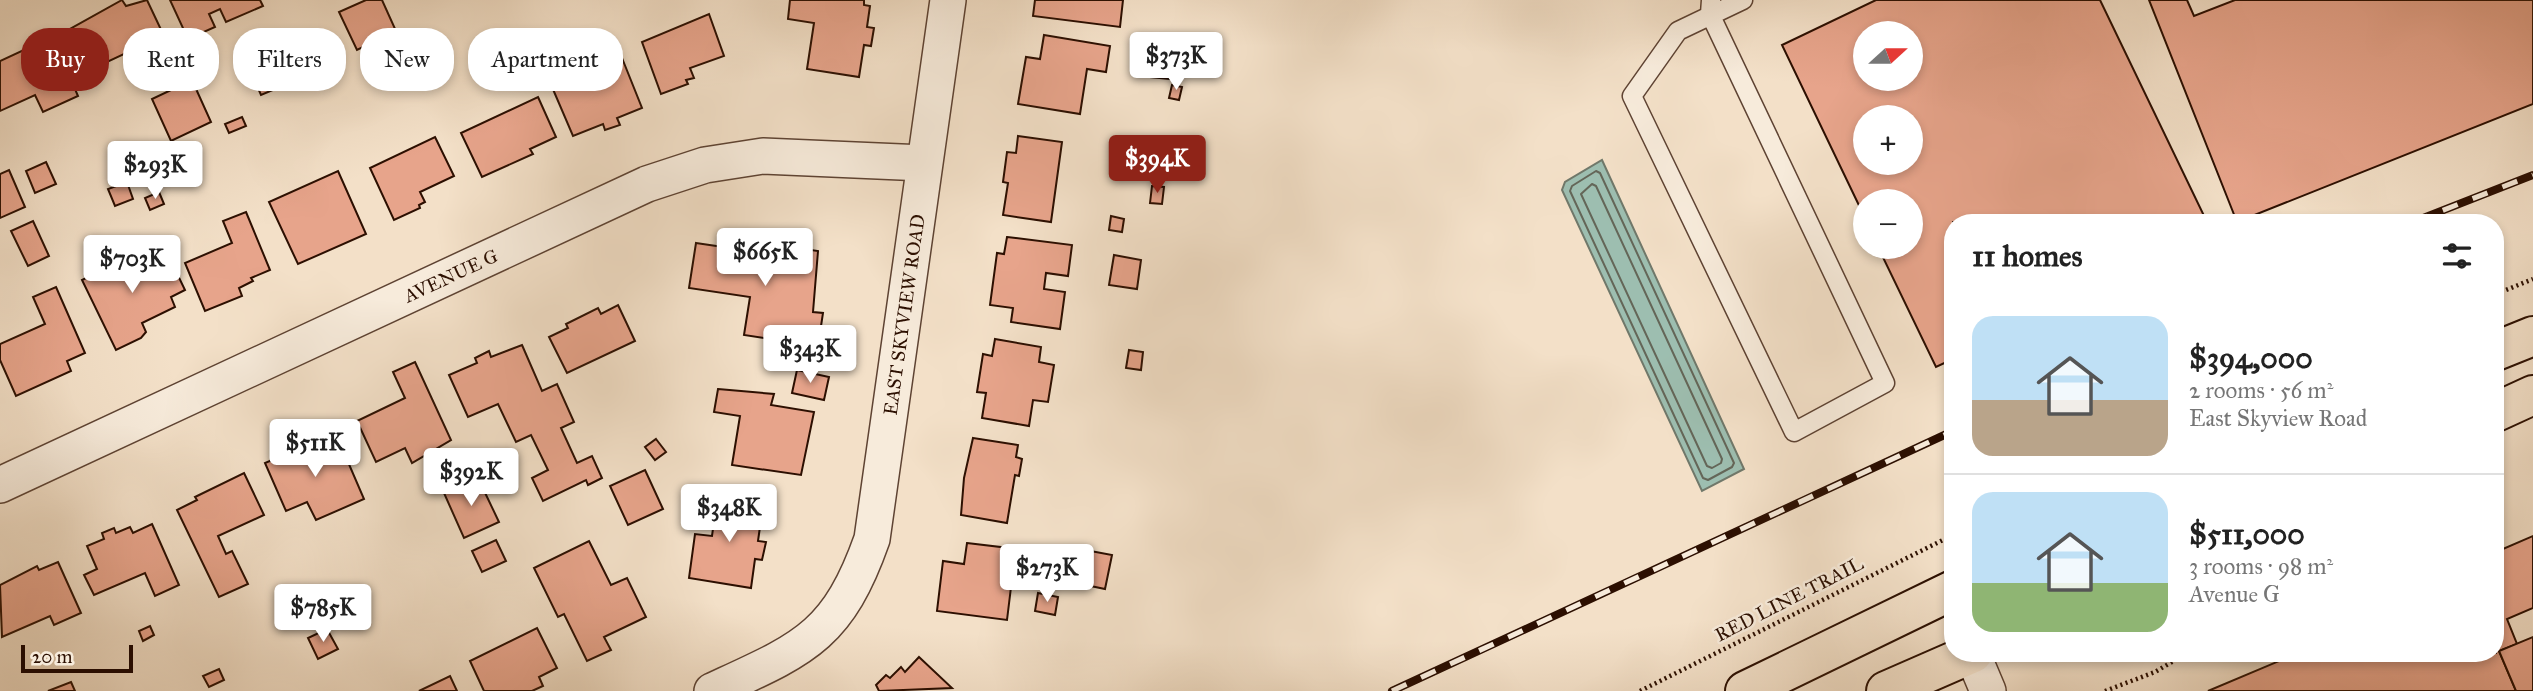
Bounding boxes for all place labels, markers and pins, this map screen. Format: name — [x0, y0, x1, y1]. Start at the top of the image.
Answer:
pin: $373K — [1127, 32, 1225, 92]
pin: $394K — [1108, 136, 1206, 195]
pin: $293K — [106, 142, 204, 201]
pin: $665K — [716, 229, 814, 288]
pin: $703K — [83, 236, 181, 295]
pin: $343K — [761, 326, 859, 385]
pin: $511K — [266, 420, 364, 479]
pin: $392K — [422, 448, 520, 508]
pin: $348K — [680, 484, 778, 544]
pin: $273K — [998, 544, 1096, 604]
pin: $785K — [274, 584, 372, 644]

